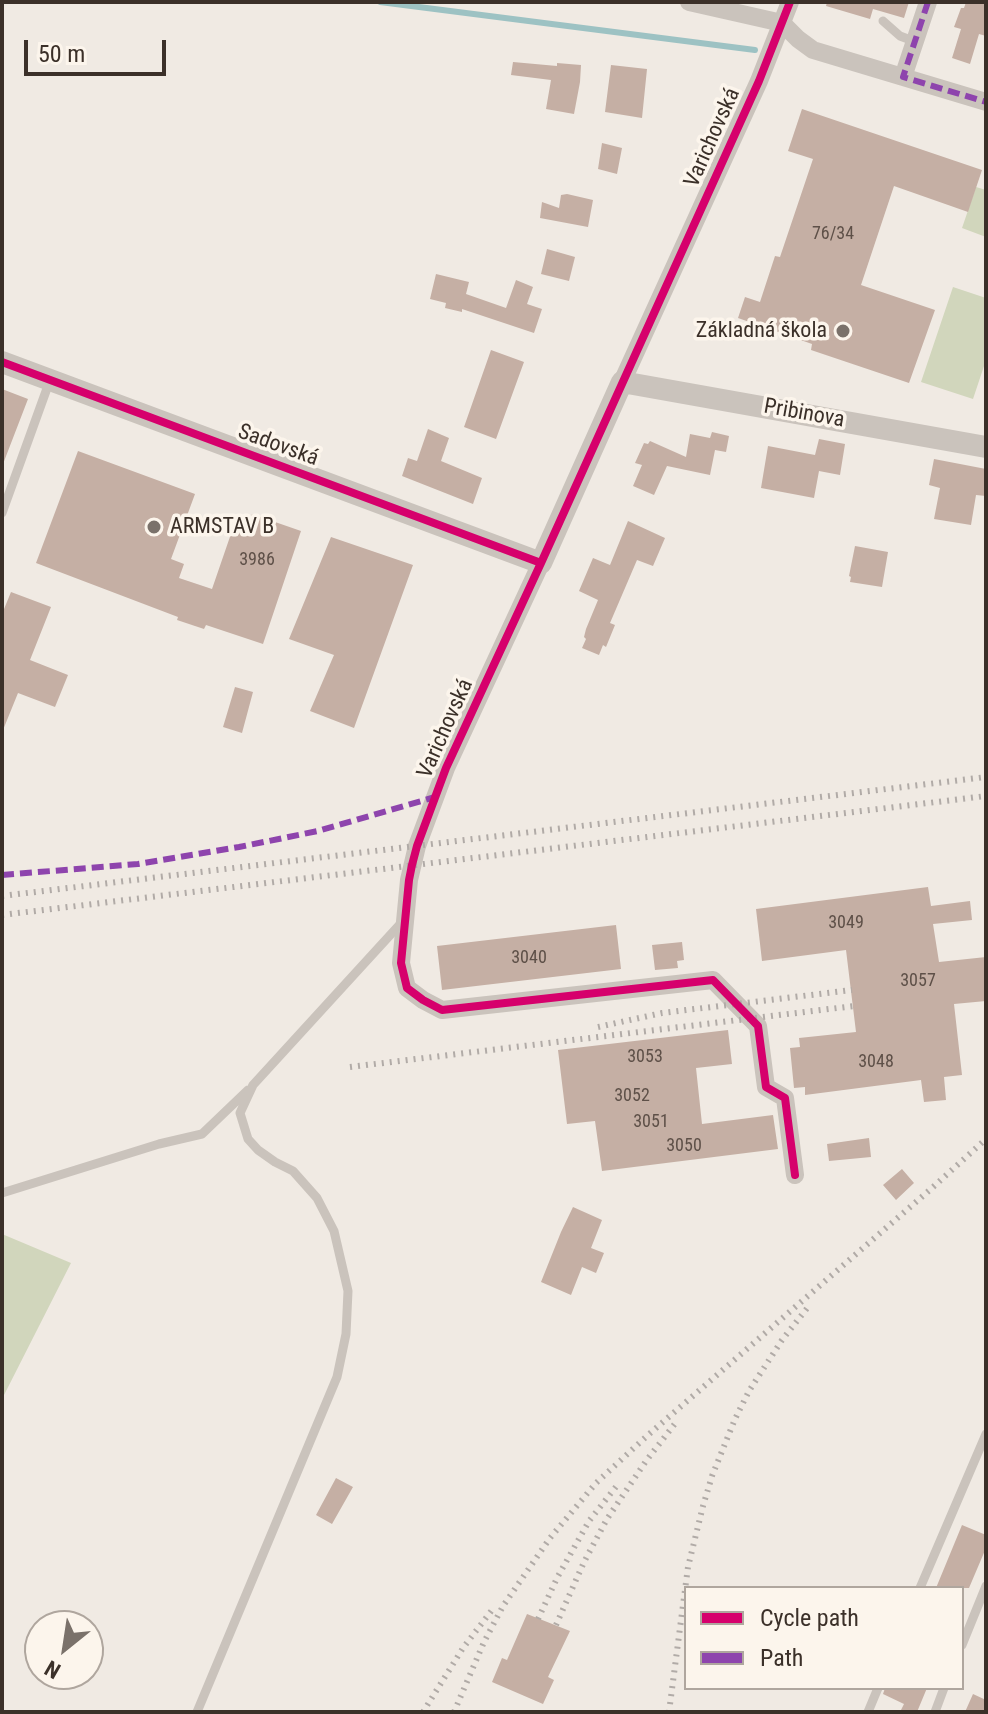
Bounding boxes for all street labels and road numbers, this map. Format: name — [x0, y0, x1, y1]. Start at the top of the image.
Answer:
street label: Varichovská — [679, 84, 747, 192]
street label: Pribinova — [762, 394, 846, 434]
street label: Sadovská — [234, 419, 322, 473]
street label: Varichovská — [412, 675, 480, 783]

